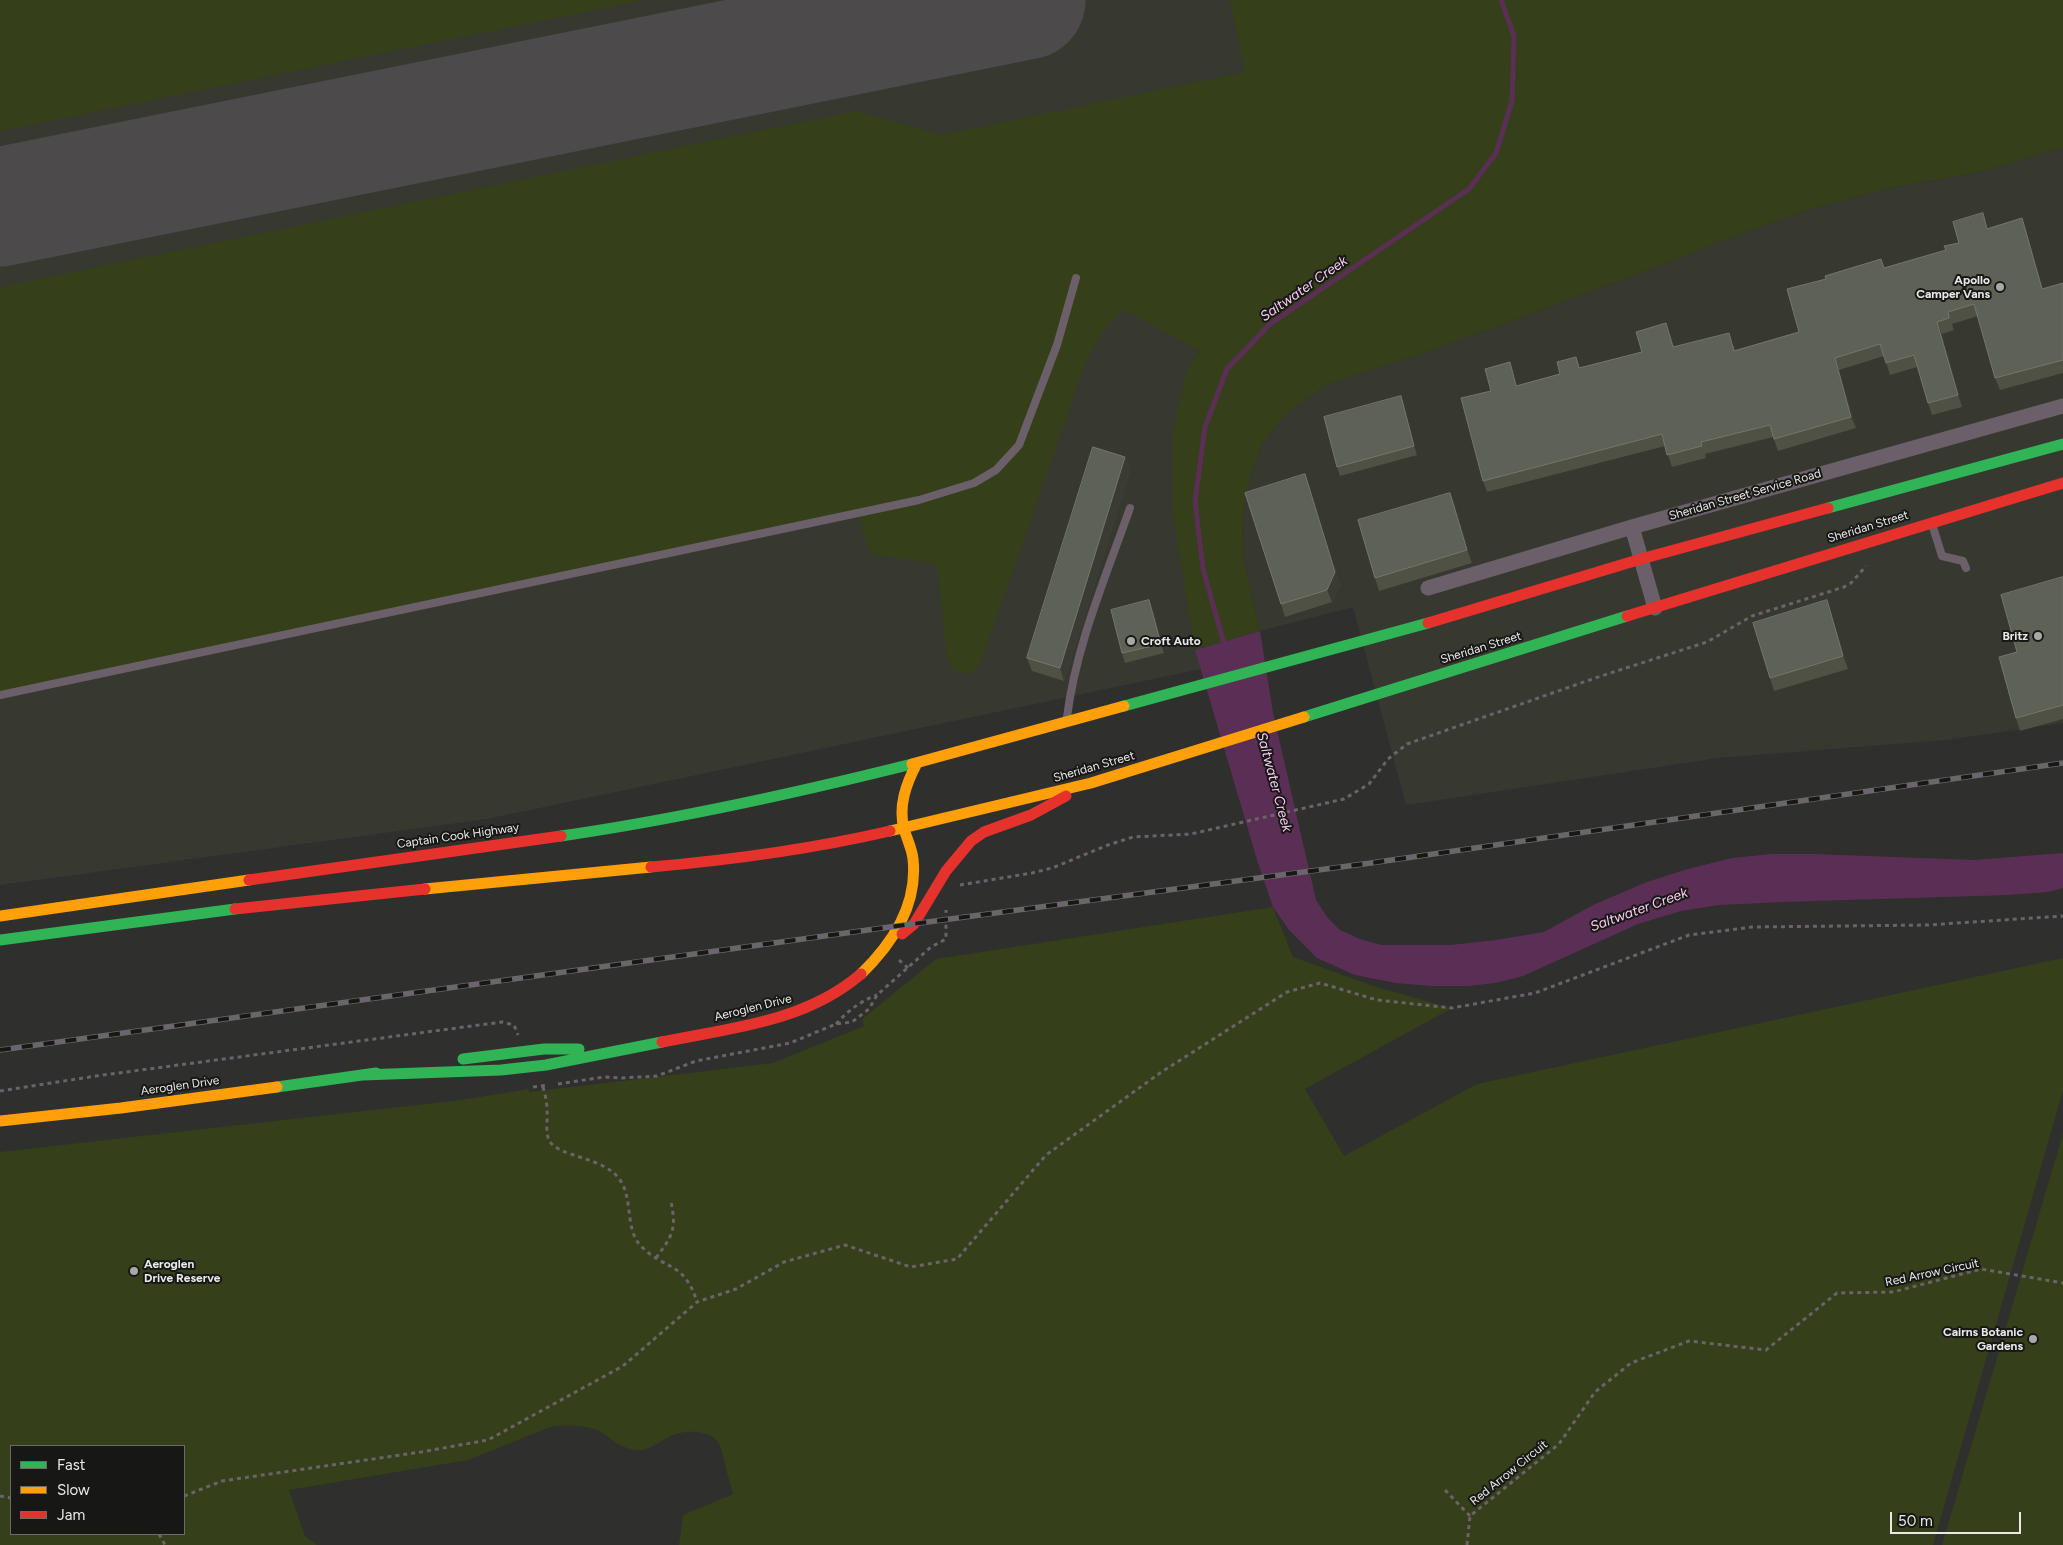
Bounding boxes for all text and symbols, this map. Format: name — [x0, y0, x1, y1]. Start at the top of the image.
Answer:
water label: Saltwater Creek — [1257, 253, 1351, 325]
place label: Apollo Camper Vans — [1916, 273, 1990, 301]
marker: Apollo Camper Vans — [1994, 281, 2006, 293]
street label: Sheridan Street Service Road — [1667, 466, 1823, 524]
street label: Sheridan Street — [1826, 508, 1910, 546]
street label: Sheridan Street — [1439, 629, 1523, 667]
place label: Britz — [2002, 629, 2028, 643]
marker: Britz — [2032, 630, 2044, 642]
place label: Croft Auto — [1141, 634, 1201, 648]
marker: Croft Auto — [1125, 635, 1137, 647]
water label: Saltwater Creek — [1253, 730, 1295, 834]
street label: Sheridan Street — [1052, 749, 1136, 785]
street label: Captain Cook Highway — [396, 820, 520, 852]
water label: Saltwater Creek — [1588, 885, 1690, 935]
street label: Aeroglen Drive — [713, 991, 793, 1025]
street label: Aeroglen Drive — [140, 1073, 220, 1099]
street label: Red Arrow Circuit — [1884, 1256, 1980, 1290]
place label: Aeroglen Drive Reserve — [144, 1257, 220, 1285]
marker: Aeroglen Drive Reserve — [128, 1265, 140, 1277]
place label: Cairns Botanic Gardens — [1943, 1325, 2023, 1353]
marker: Cairns Botanic Gardens — [2027, 1333, 2039, 1345]
street label: Red Arrow Circuit — [1467, 1437, 1551, 1509]
legend — [10, 1445, 185, 1535]
text: Fast — [57, 1456, 85, 1474]
text: Slow — [57, 1481, 90, 1499]
scale bar — [1893, 1502, 2024, 1534]
text: Jam — [57, 1506, 85, 1524]
text: 50 m — [1898, 1512, 1933, 1530]

